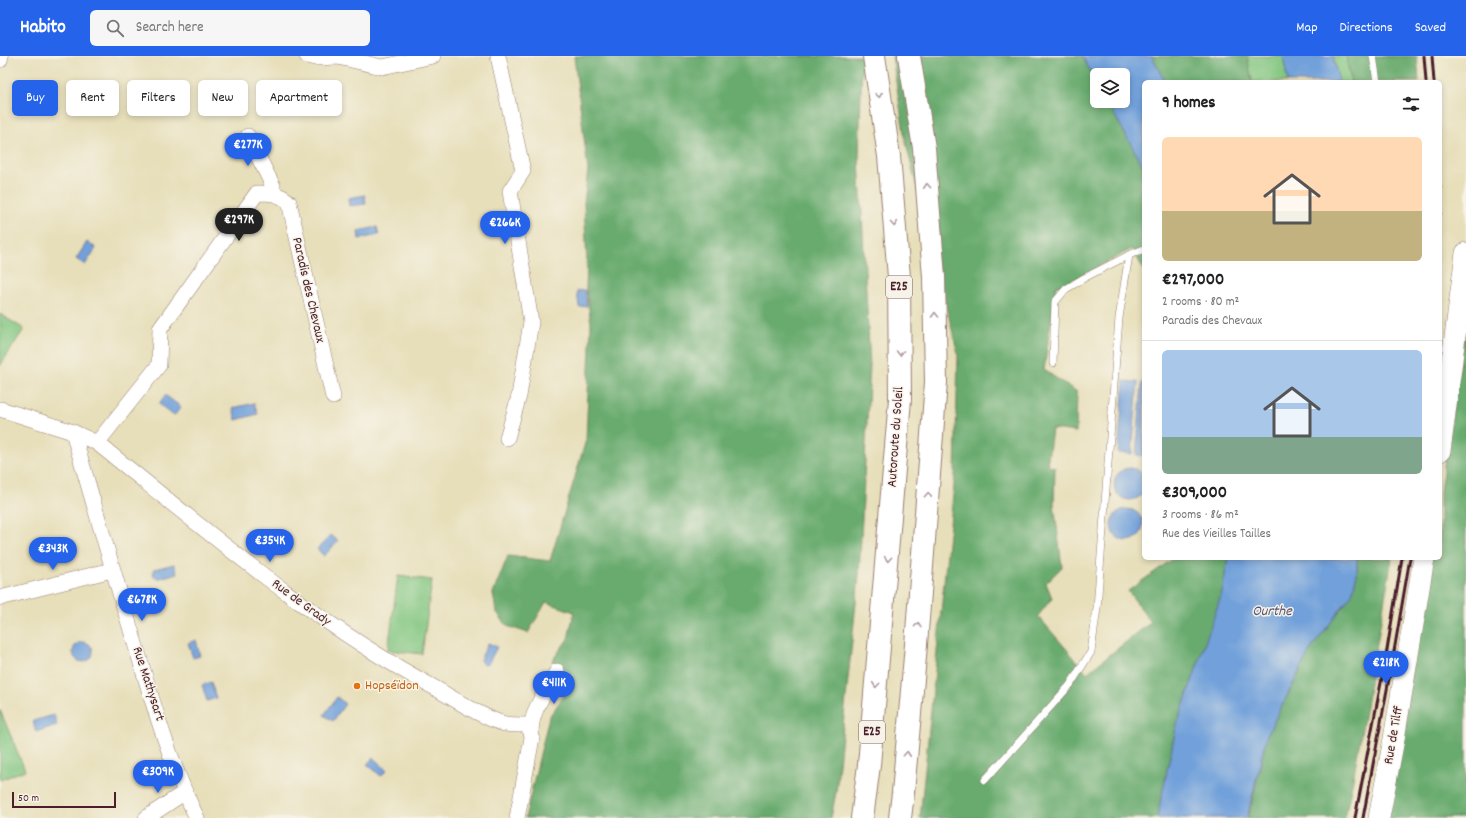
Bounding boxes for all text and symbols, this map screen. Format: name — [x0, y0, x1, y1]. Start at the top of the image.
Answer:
search box — [90, 10, 370, 46]
text: Habito — [20, 15, 66, 42]
icon: search — [104, 17, 126, 39]
text: Search here — [136, 17, 204, 39]
text: Map — [1296, 18, 1318, 38]
text: Directions — [1340, 18, 1393, 38]
text: Saved — [1415, 18, 1446, 38]
map controls — [1090, 68, 1130, 108]
button: layers — [1090, 68, 1130, 108]
chip: Buy — [12, 80, 58, 116]
chip: Rent — [66, 80, 119, 116]
chip: Filters — [127, 80, 190, 116]
chip: New — [198, 80, 248, 116]
chip: Apartment — [256, 80, 342, 116]
one-way arrow — [874, 91, 883, 98]
text: 9 homes — [1162, 92, 1215, 116]
icon: filters — [1400, 93, 1422, 115]
pin: €277K — [220, 133, 276, 167]
text: €277K — [234, 136, 262, 155]
icon: home — [1256, 163, 1328, 235]
one-way arrow — [923, 183, 932, 189]
pin: €297K — [211, 208, 267, 242]
text: €297K — [224, 211, 254, 230]
pin: €266K — [477, 211, 533, 245]
text: €266K — [489, 214, 521, 233]
one-way arrow — [890, 221, 899, 227]
street label: Paradis des Chevaux — [286, 235, 330, 345]
text: €297,000 — [1162, 269, 1224, 293]
road number: E25 — [886, 276, 912, 298]
text: 2 rooms · 80 m² — [1162, 293, 1239, 312]
one-way arrow — [931, 312, 939, 318]
text: Paradis des Chevaux — [1162, 312, 1262, 331]
one-way arrow — [896, 350, 904, 356]
icon: home — [1256, 376, 1328, 448]
street label: Autoroute du Soleil — [883, 385, 910, 488]
text: €309,000 — [1162, 482, 1227, 506]
one-way arrow — [923, 492, 932, 498]
text: 3 rooms · 86 m² — [1162, 506, 1239, 525]
text: Rue des Vieilles Tailles — [1162, 525, 1271, 544]
pin: €354K — [242, 529, 298, 563]
text: €354K — [255, 532, 285, 551]
pin: €343K — [25, 537, 81, 571]
text: €343K — [38, 540, 68, 559]
one-way arrow — [883, 556, 892, 562]
street label: Rue de Grady — [267, 575, 335, 632]
pin: €678K — [114, 588, 170, 622]
text: €678K — [127, 591, 157, 610]
water label: Ourthe — [1252, 601, 1293, 623]
one-way arrow — [913, 622, 922, 628]
street label: Rue Mathysart — [127, 644, 169, 724]
pin: €218K — [1358, 651, 1414, 685]
text: €218K — [1372, 654, 1400, 673]
pin: €411K — [526, 671, 582, 705]
text: €411K — [542, 674, 566, 693]
place label: Hopséïdon — [365, 676, 419, 696]
marker: Hopséïdon — [352, 681, 362, 691]
one-way arrow — [872, 682, 881, 688]
street label: Rue de Tilff — [1379, 704, 1409, 766]
road number: E25 — [859, 721, 885, 743]
one-way arrow — [902, 751, 911, 757]
pin: €309K — [130, 760, 186, 794]
text: €309K — [142, 763, 174, 782]
scale bar — [12, 790, 116, 809]
text: 50 m — [18, 791, 39, 807]

